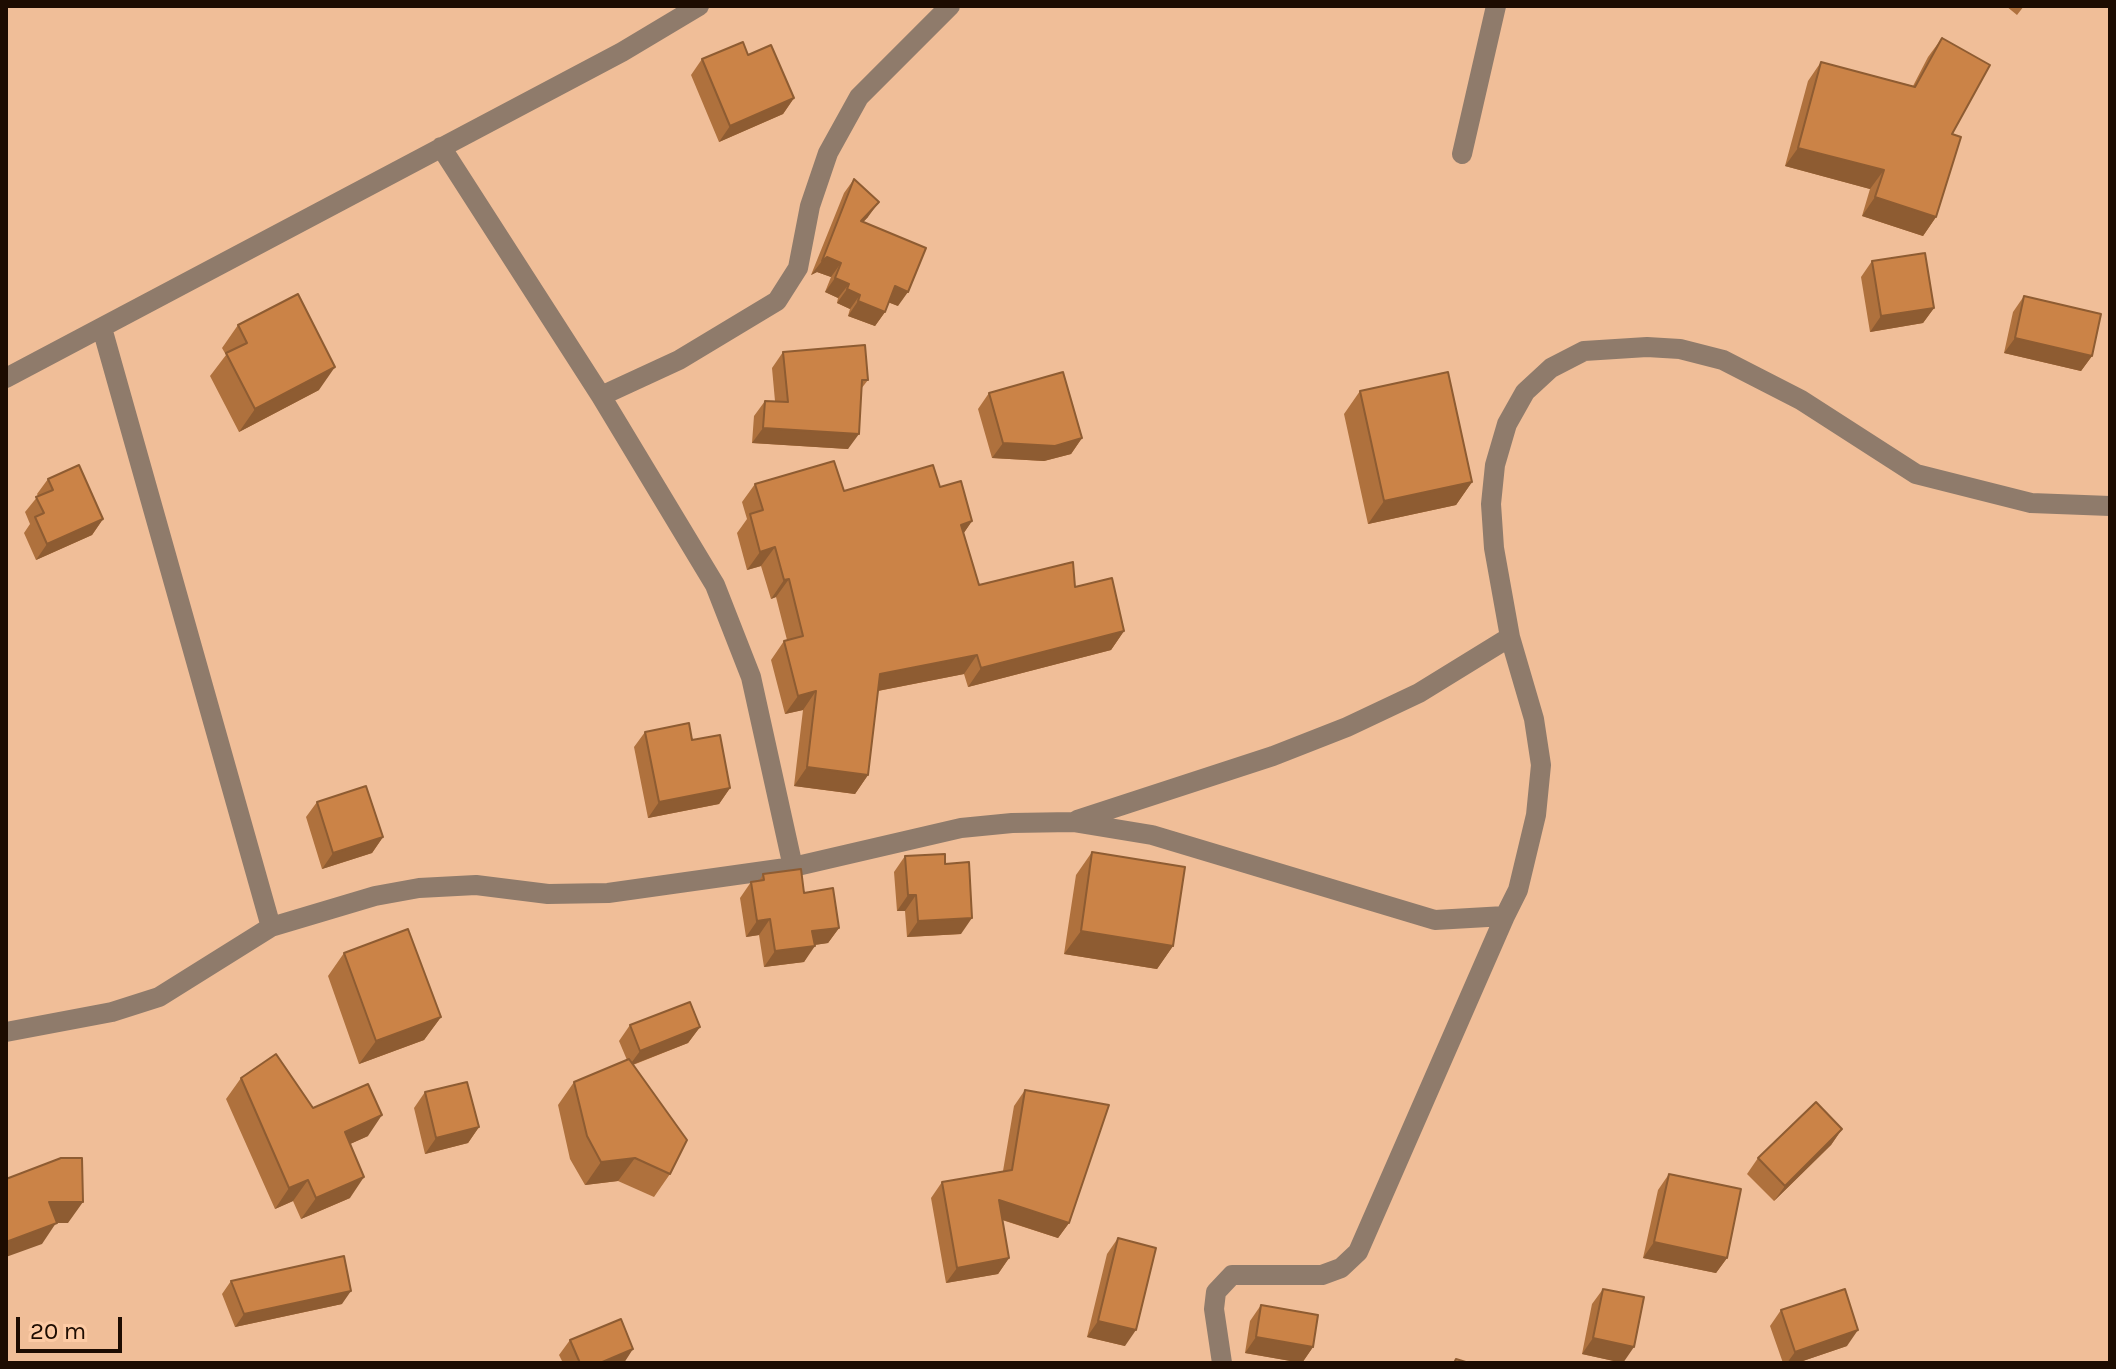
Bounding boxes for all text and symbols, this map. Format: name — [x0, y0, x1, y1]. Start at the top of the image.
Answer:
scale bar — [20, 1301, 126, 1351]
text: 20 m — [30, 1317, 86, 1345]

